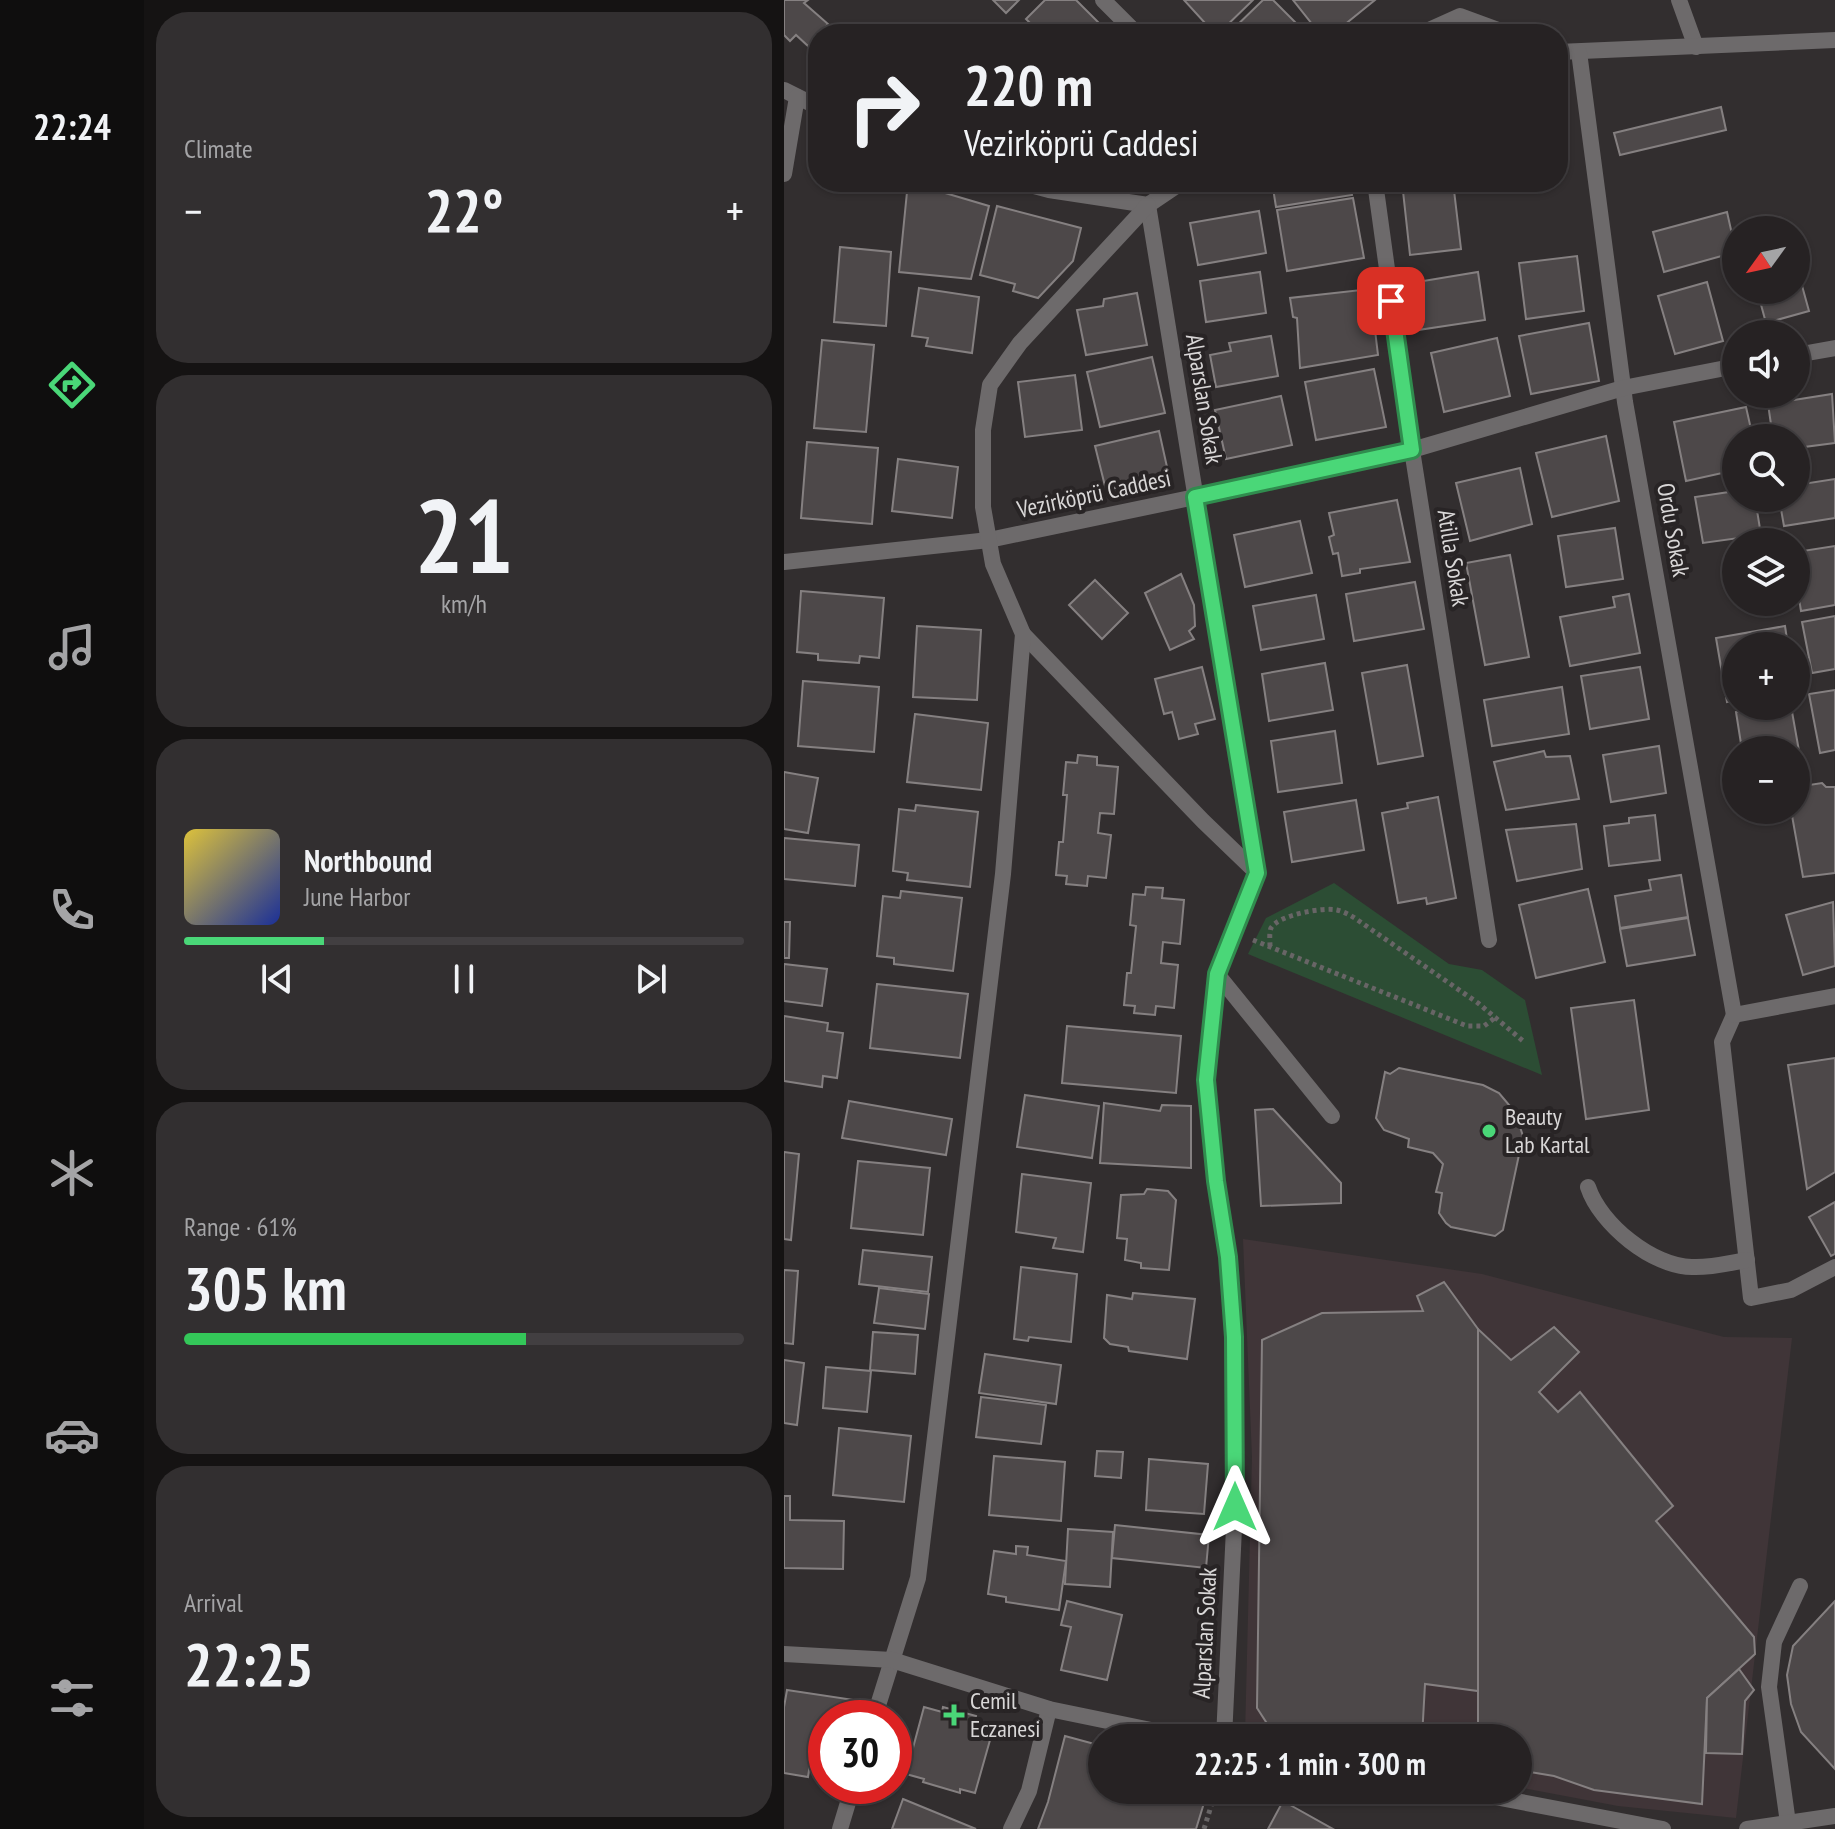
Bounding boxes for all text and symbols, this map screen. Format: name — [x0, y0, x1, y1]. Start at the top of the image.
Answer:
text: 220 m — [964, 49, 1093, 121]
icon: right — [832, 56, 936, 160]
text: 22:24 — [33, 103, 111, 150]
text: Vezirköprü Caddesi — [964, 119, 1199, 166]
text: Climate — [184, 132, 253, 165]
text: 22° — [424, 171, 504, 249]
text: − — [184, 182, 202, 239]
text: + — [726, 182, 744, 239]
north arrow — [1722, 216, 1810, 304]
map controls — [1722, 216, 1810, 824]
pin — [1357, 267, 1425, 335]
icon: arrive — [1369, 279, 1413, 323]
button: sound — [1722, 320, 1810, 408]
street label: Alparslan Sokak — [1179, 332, 1230, 467]
icon: directions — [44, 357, 100, 413]
button: search — [1722, 424, 1810, 512]
street label: Vezirköprü Caddesi — [1013, 462, 1174, 525]
text: 21 — [414, 467, 514, 602]
street label: Ordu Sokak — [1650, 481, 1697, 580]
street label: Atilla Sokak — [1431, 507, 1477, 609]
button: layers — [1722, 528, 1810, 616]
text: km/h — [441, 587, 487, 620]
icon: music — [44, 619, 100, 675]
button: + — [1722, 632, 1810, 720]
button: − — [1722, 736, 1810, 824]
text: Northbound — [304, 841, 432, 880]
text: June Harbor — [304, 880, 410, 913]
icon: phone — [44, 882, 100, 938]
icon: previous — [255, 957, 299, 1001]
icon: pause — [442, 957, 486, 1001]
icon: next — [629, 957, 673, 1001]
place label: Beauty Lab Kartal — [1505, 1101, 1590, 1160]
marker: Beauty Lab Kartal — [1480, 1122, 1498, 1140]
icon: climate — [44, 1145, 100, 1201]
text: Range · 61% — [184, 1210, 297, 1243]
text: 305 km — [184, 1249, 347, 1327]
icon: car — [44, 1407, 100, 1463]
position arrow — [1193, 1465, 1277, 1549]
street label: Alparslan Sokak — [1186, 1566, 1223, 1699]
text: Arrival — [184, 1586, 243, 1619]
text: 22:25 — [184, 1625, 314, 1703]
icon: filters — [44, 1670, 100, 1726]
place label: Cemil Eczanesi — [970, 1685, 1041, 1744]
speed limit sign: 30 — [808, 1700, 912, 1804]
marker: Cemil Eczanesi — [945, 1706, 963, 1724]
text: 22:25 · 1 min · 300 m — [1194, 1744, 1426, 1783]

